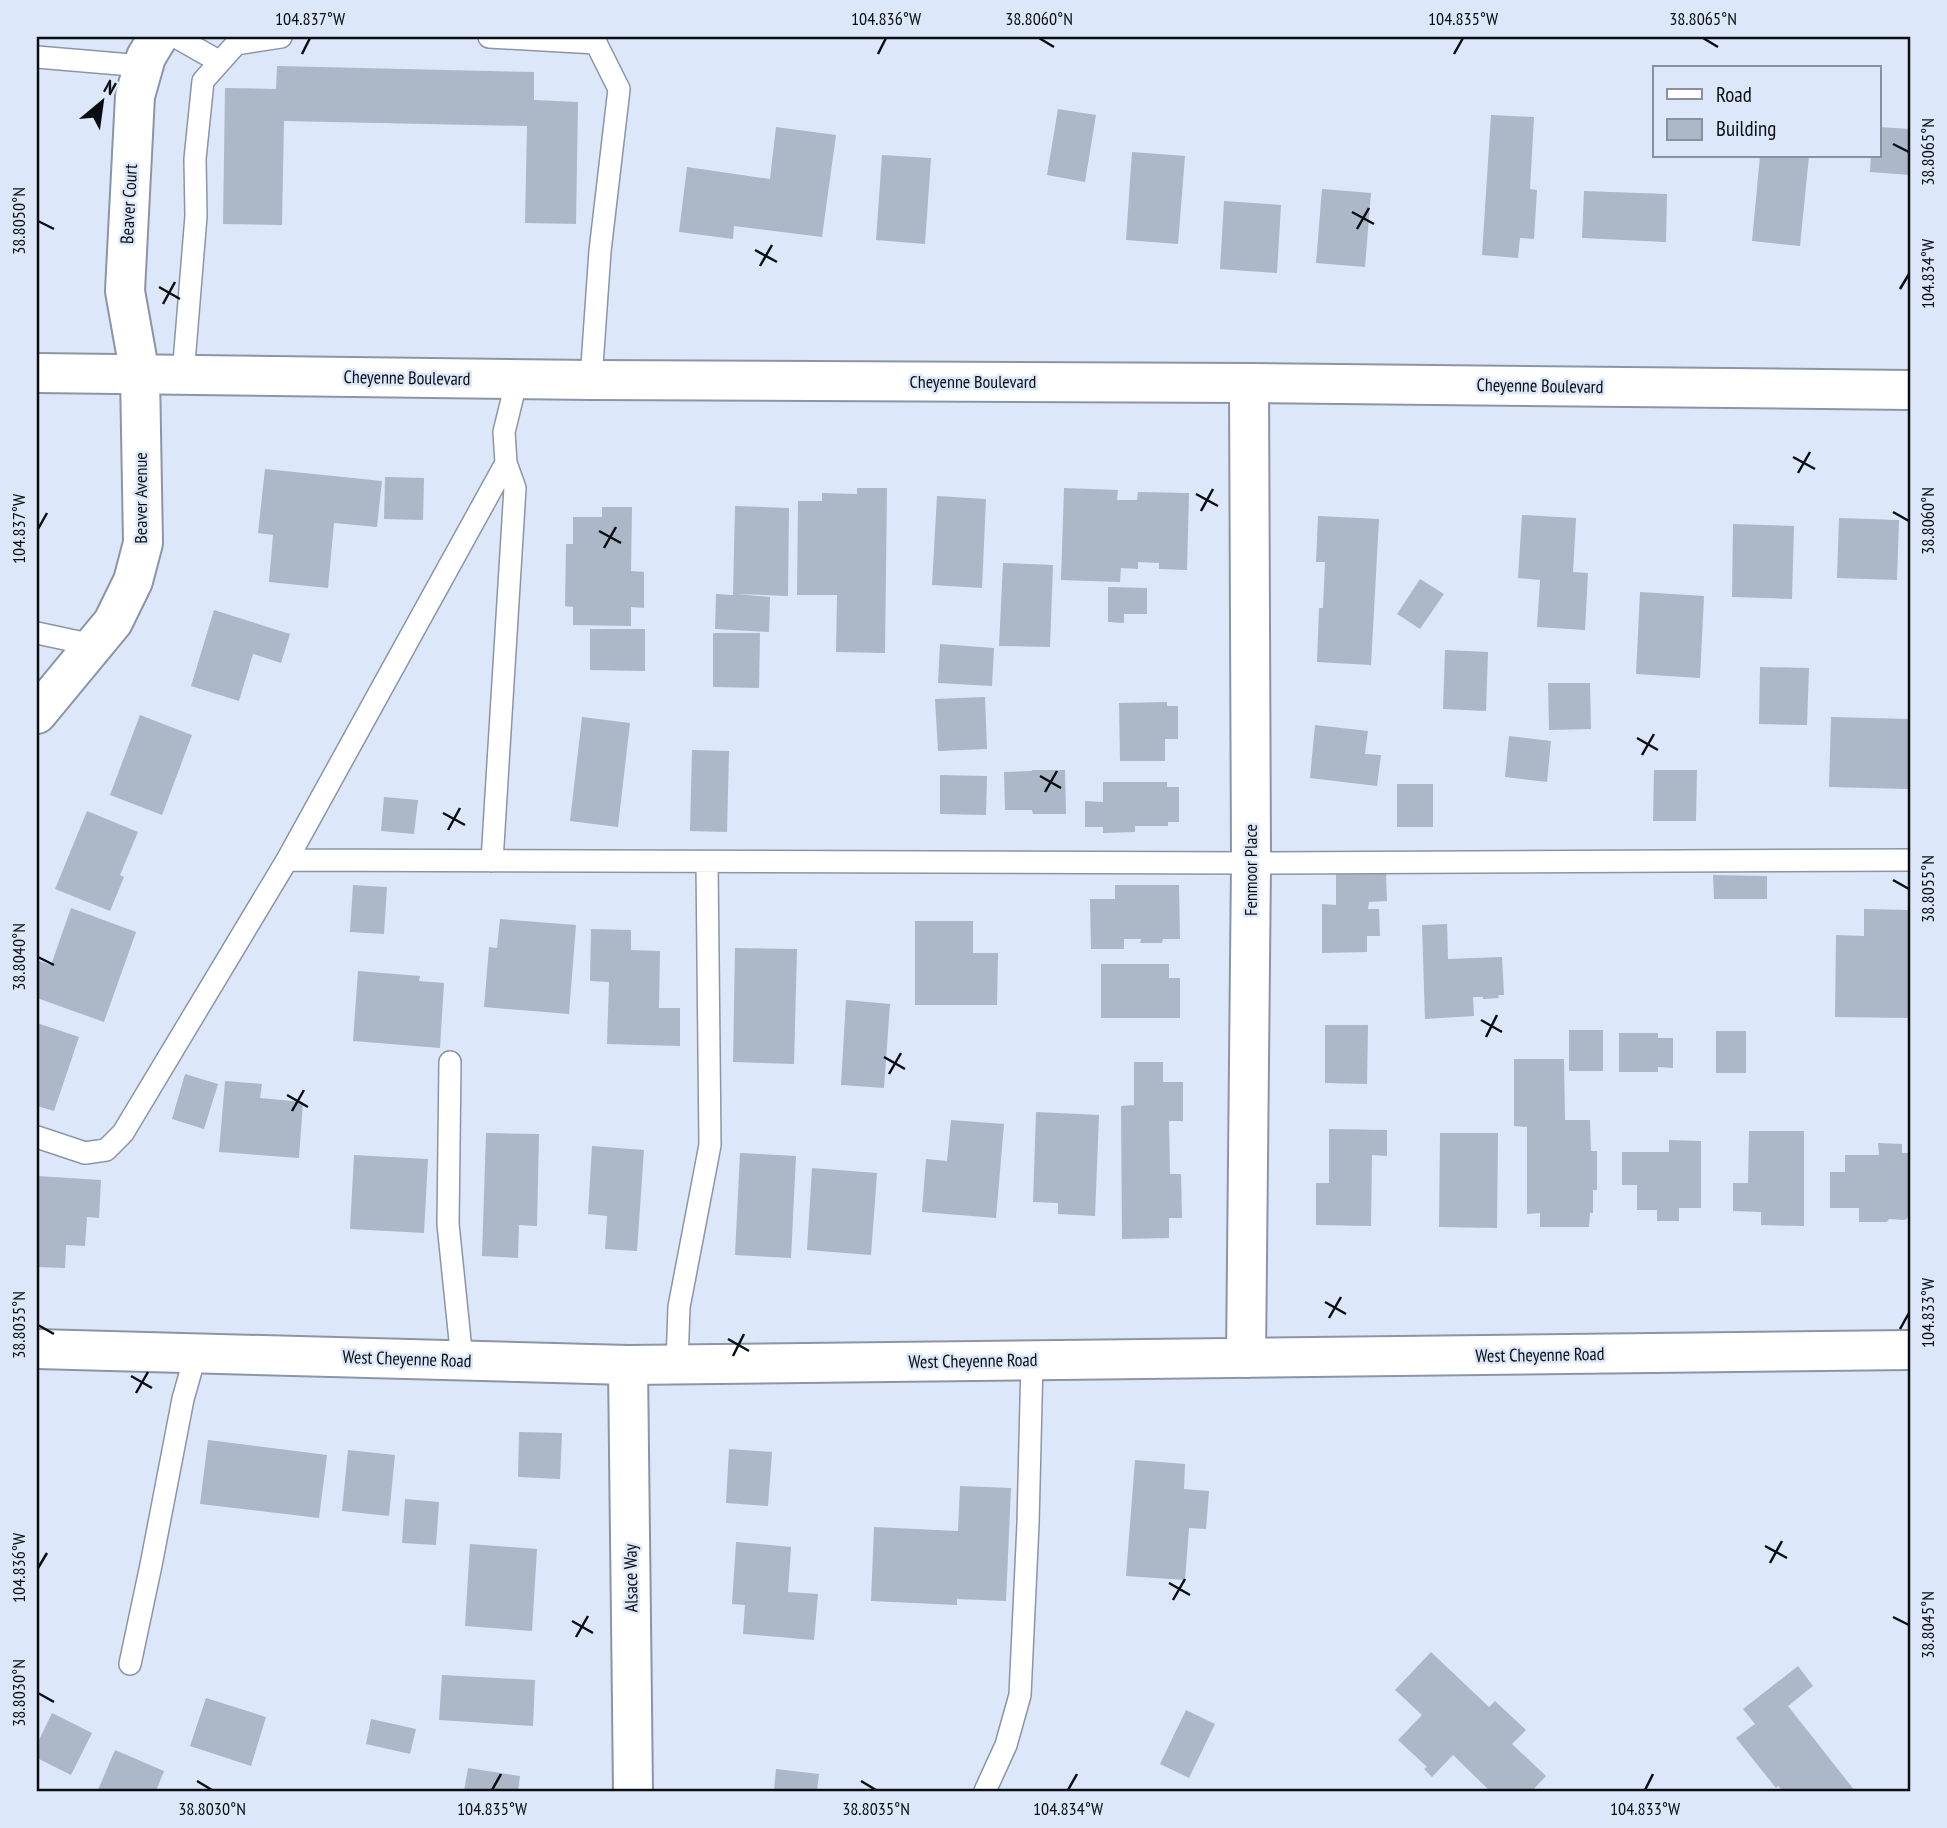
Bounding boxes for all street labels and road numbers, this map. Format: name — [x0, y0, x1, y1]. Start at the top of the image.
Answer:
street label: Beaver Court — [115, 163, 142, 244]
street label: Cheyenne Boulevard — [343, 365, 471, 390]
street label: Cheyenne Boulevard — [910, 370, 1036, 393]
street label: Cheyenne Boulevard — [1476, 373, 1604, 398]
street label: Beaver Avenue — [129, 452, 152, 544]
street label: Fenmoor Place — [1239, 824, 1262, 916]
street label: West Cheyenne Road — [1475, 1342, 1605, 1367]
street label: West Cheyenne Road — [342, 1345, 472, 1372]
street label: West Cheyenne Road — [908, 1348, 1038, 1373]
street label: Alsace Way — [618, 1543, 643, 1612]

